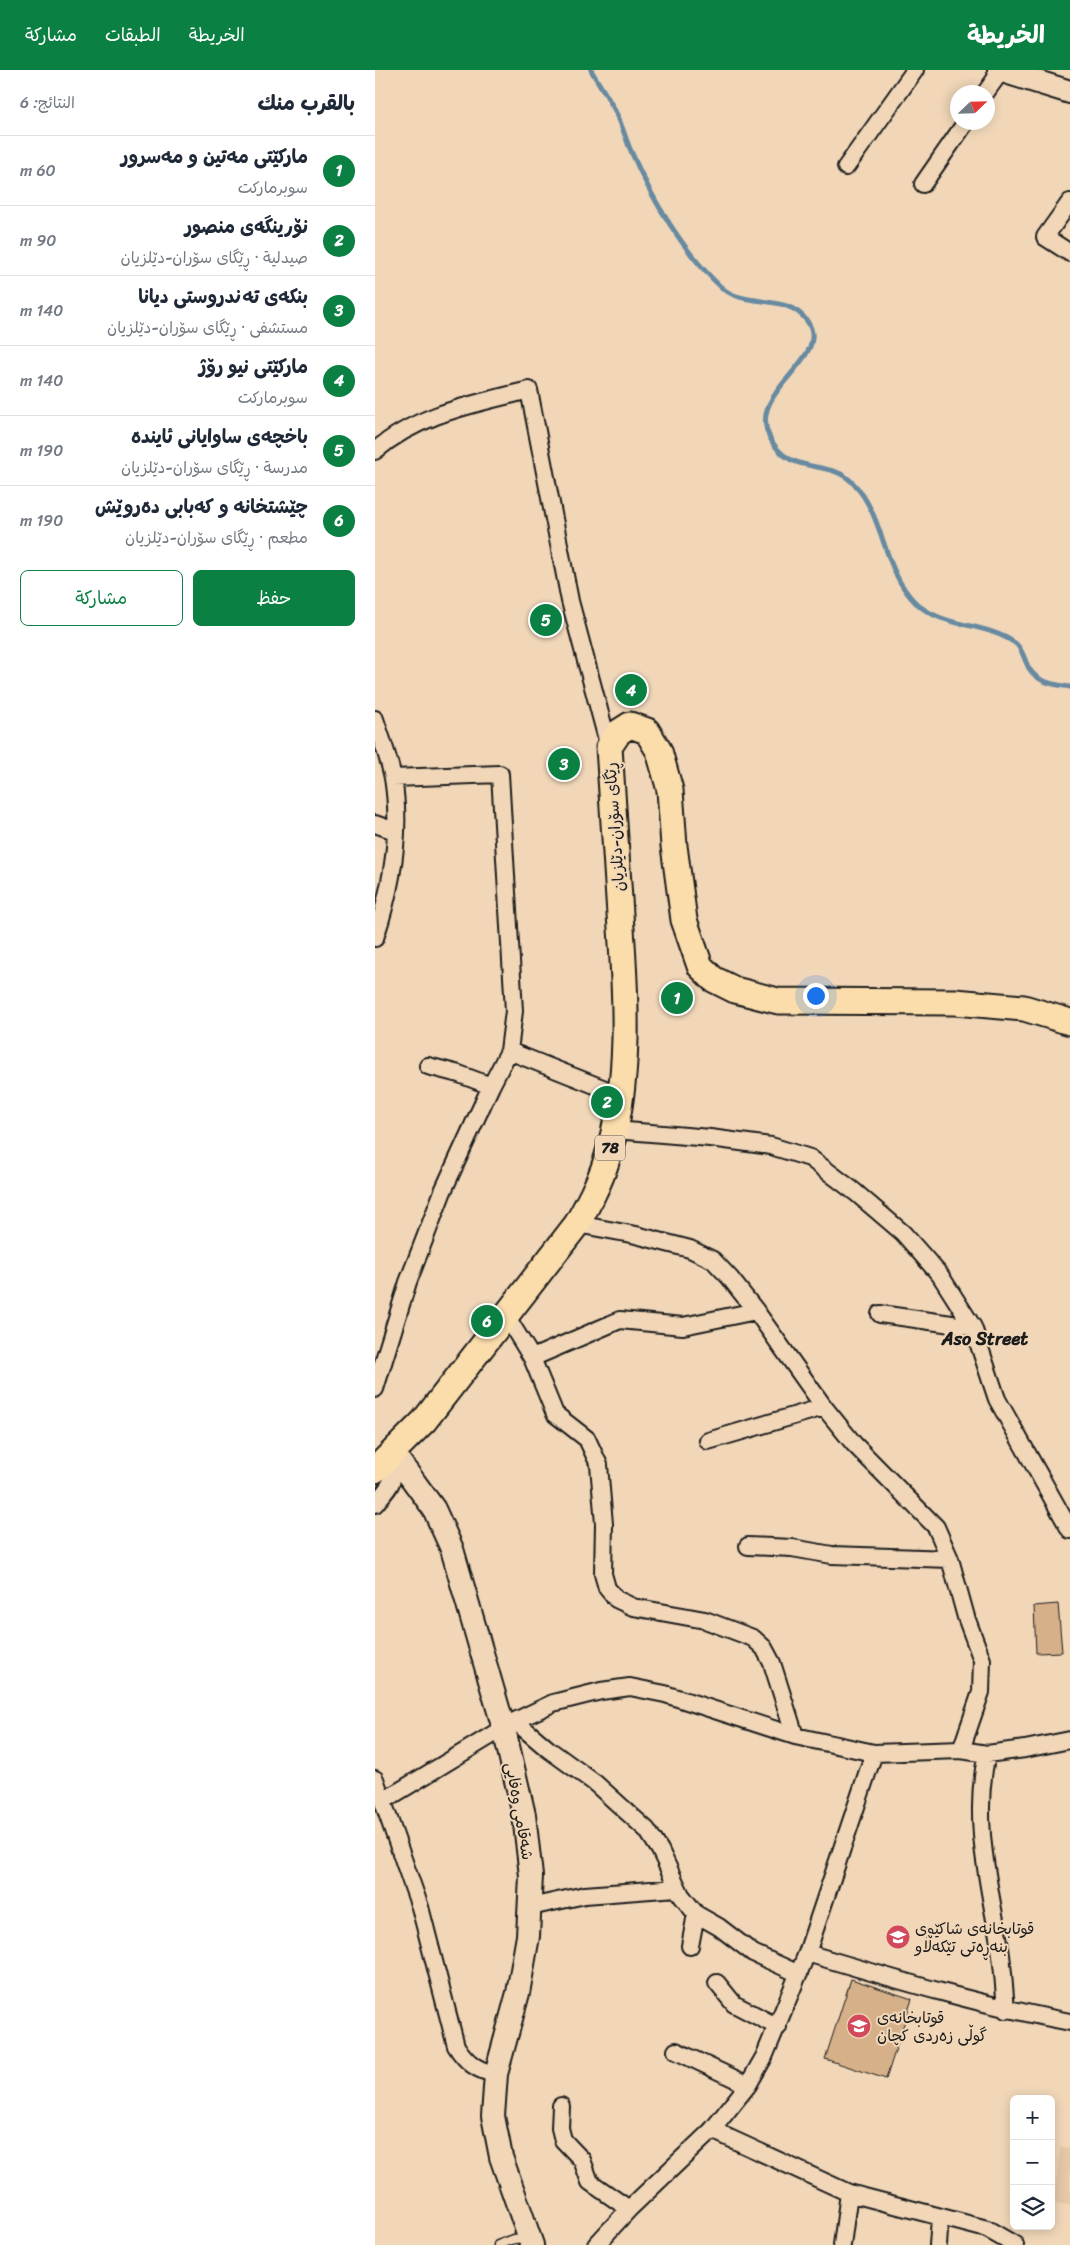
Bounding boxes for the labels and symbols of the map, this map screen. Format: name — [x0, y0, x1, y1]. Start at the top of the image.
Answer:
north arrow — [950, 85, 995, 130]
pin: 5 — [530, 601, 562, 639]
pin: 4 — [615, 671, 647, 709]
pin: 3 — [548, 745, 580, 783]
street label: ڕێگای سۆران-دێلزیان — [596, 761, 633, 893]
pin: 1 — [661, 979, 693, 1017]
your location — [803, 983, 829, 1009]
pin: 2 — [591, 1083, 623, 1121]
road number: 78 — [595, 1136, 625, 1160]
pin: 6 — [471, 1302, 503, 1340]
district label: Aso Street — [941, 1323, 1028, 1355]
street label: شەقامی وەفایی — [497, 1760, 542, 1862]
place label: قوتابخانەی شاکێوی بنەڕەتی تێکەڵاو — [913, 1914, 1034, 1961]
school or university icon: قوتابخانەی شاکێوی بنەڕەتی تێکەڵاو — [885, 1924, 911, 1950]
place label: قوتابخانەی گوڵی زەردی کچان — [877, 2003, 987, 2050]
school or university icon: قوتابخانەی گوڵی زەردی کچان — [846, 2013, 872, 2039]

